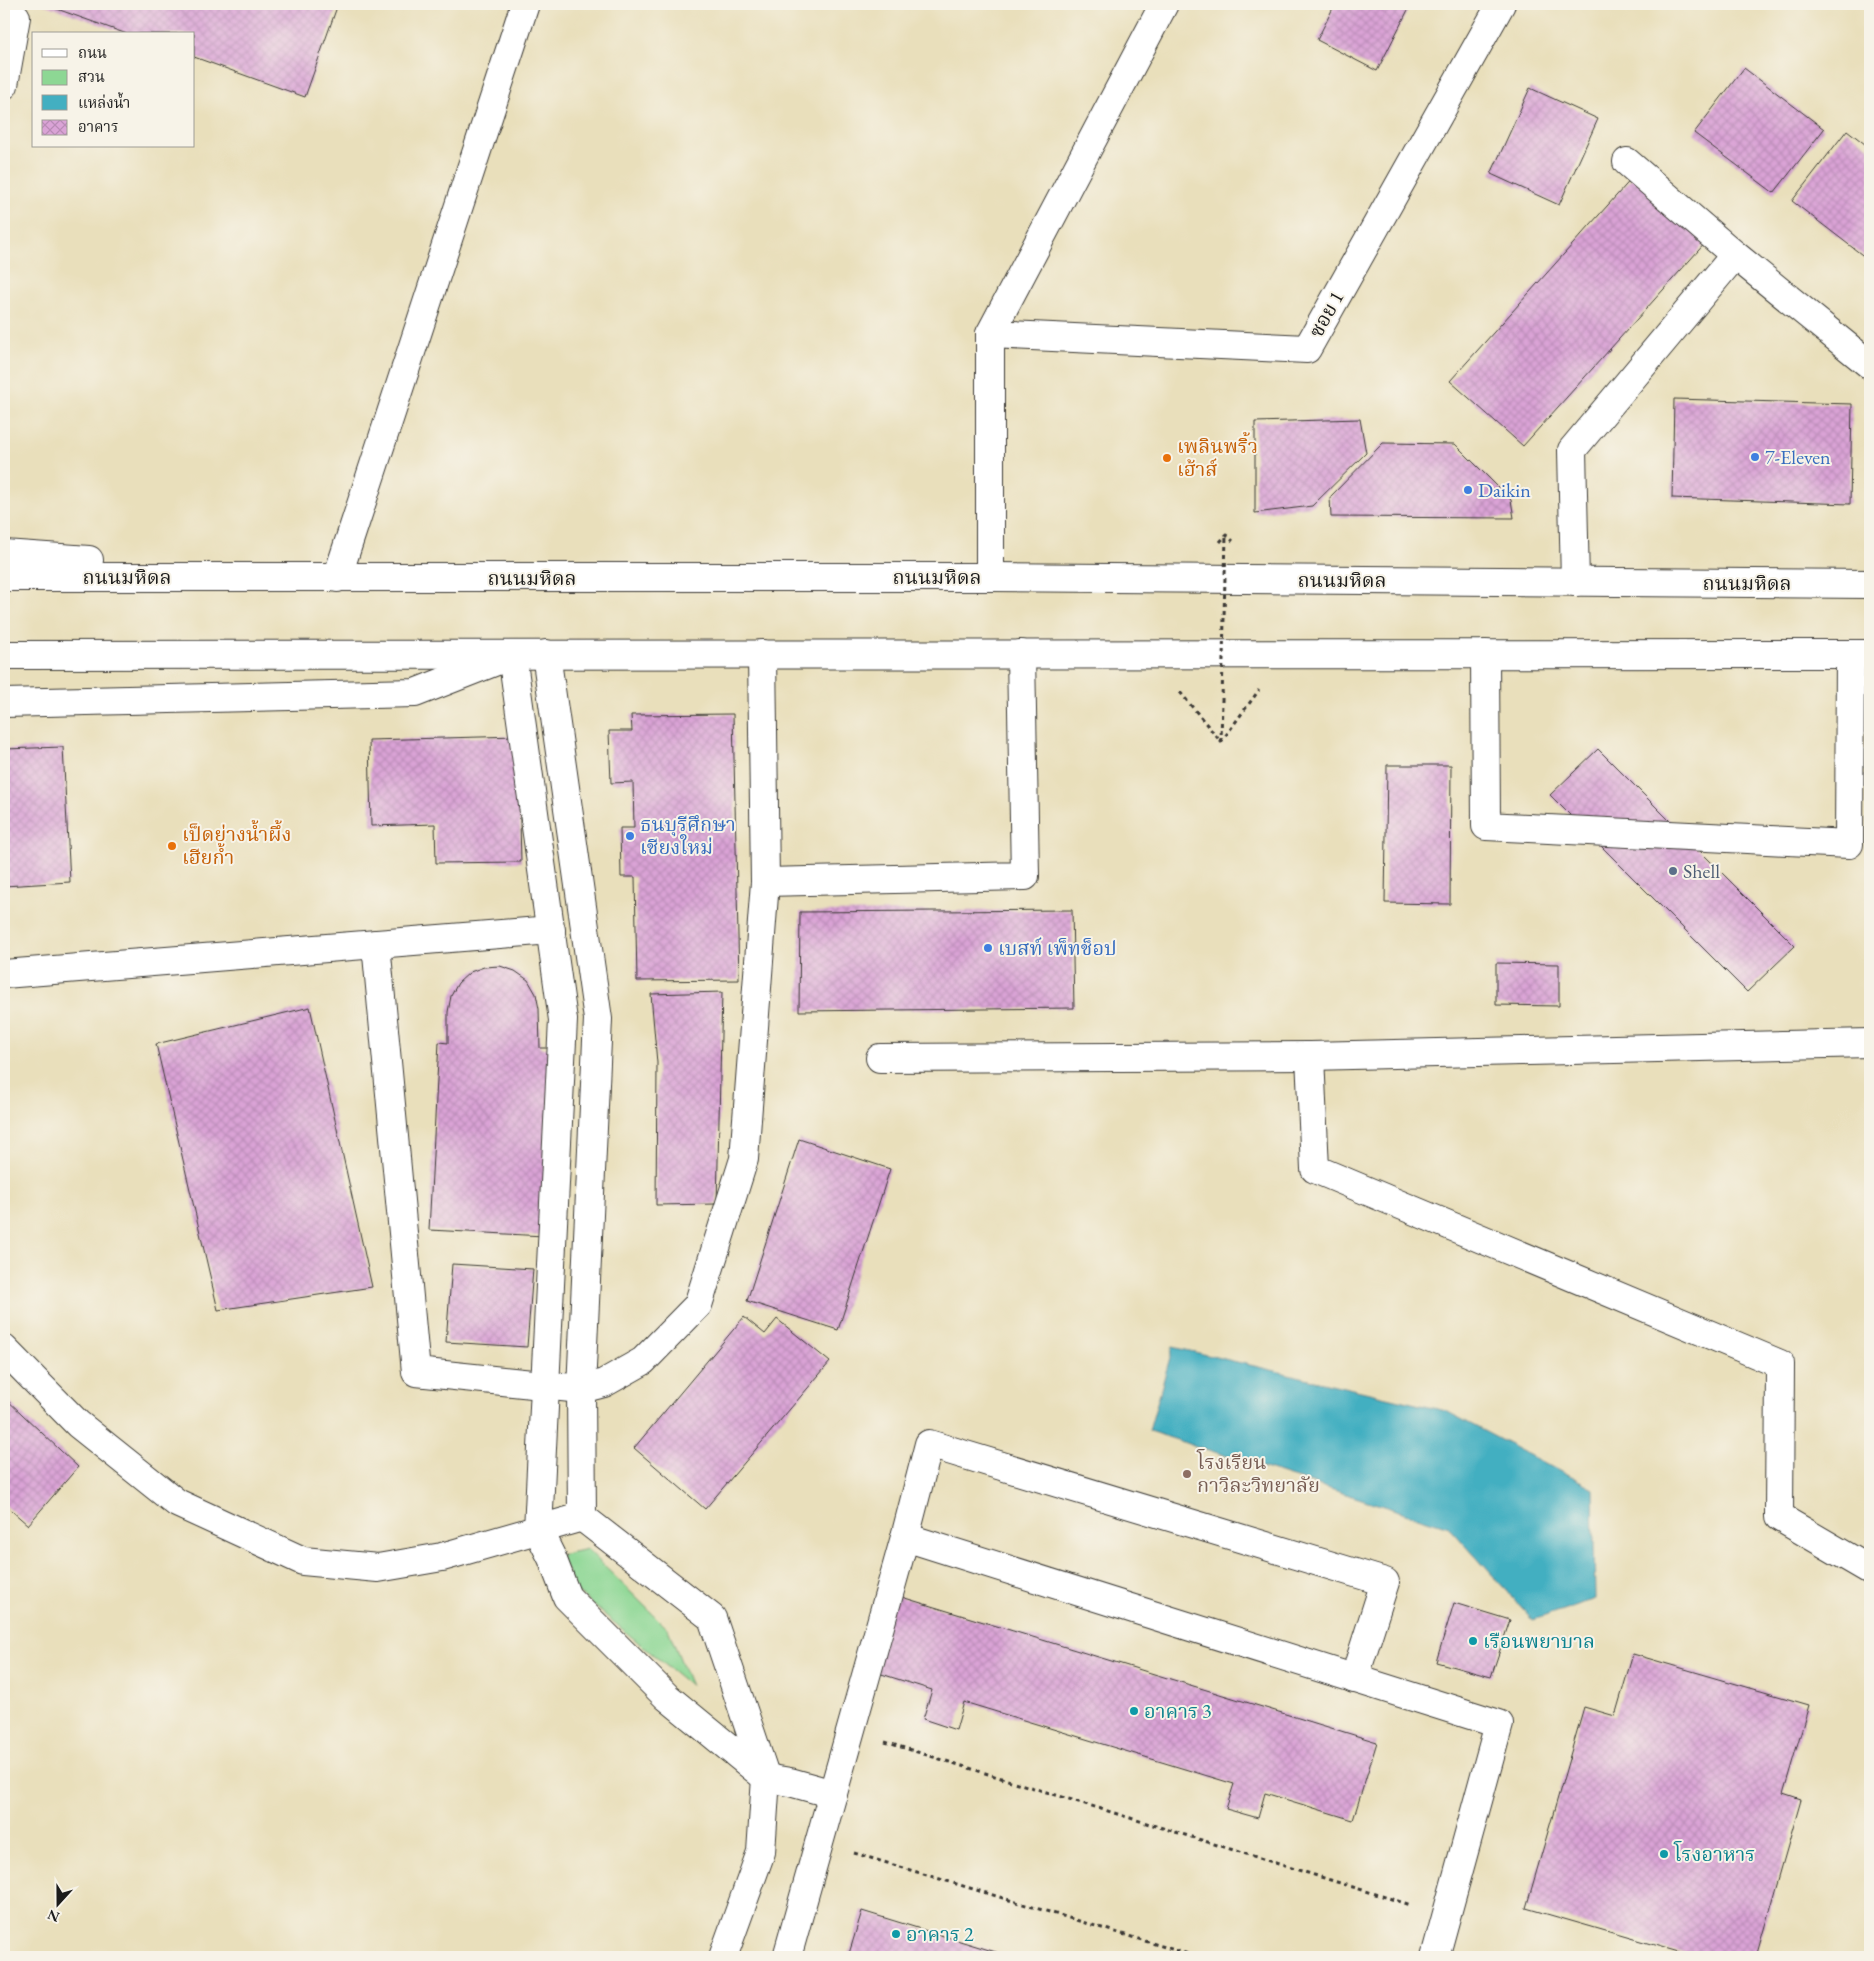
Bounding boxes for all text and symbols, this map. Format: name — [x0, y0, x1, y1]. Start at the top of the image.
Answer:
legend — [32, 32, 195, 148]
text: ถนน — [78, 43, 107, 62]
text: สวน — [78, 67, 105, 86]
text: แหล่งน้ำ — [78, 92, 130, 112]
text: อาคาร — [78, 117, 118, 136]
street label: ซอย 1 — [1303, 286, 1349, 342]
place label: เพลินพริ้ว เฮ้าส์ — [1177, 431, 1258, 482]
place label: 7-Eleven — [1765, 444, 1831, 470]
marker: 7-Eleven — [1749, 451, 1761, 463]
marker: เพลินพริ้ว เฮ้าส์ — [1161, 452, 1173, 464]
place label: Daikin — [1478, 477, 1531, 503]
marker: Daikin — [1462, 484, 1474, 496]
street label: ถนนมหิดล — [82, 564, 172, 590]
street label: ถนนมหิดล — [892, 564, 982, 590]
street label: ถนนมหิดล — [487, 565, 577, 591]
street label: ถนนมหิดล — [1297, 567, 1387, 593]
street label: ถนนมหิดล — [1702, 570, 1792, 596]
place label: ธนบุรีศึกษา เชียงใหม่ — [640, 811, 736, 860]
place label: เป็ดย่างน้ำผึ้ง เฮียก้ำ — [182, 819, 291, 870]
marker: ธนบุรีศึกษา เชียงใหม่ — [624, 830, 636, 842]
marker: เป็ดย่างน้ำผึ้ง เฮียก้ำ — [166, 840, 178, 852]
place label: Shell — [1683, 858, 1720, 884]
marker: Shell — [1667, 865, 1679, 877]
place label: เบสท์ เพ็ทช็อป — [998, 935, 1117, 961]
marker: เบสท์ เพ็ทช็อป — [982, 942, 994, 954]
place label: โรงเรียน กาวิละวิทยาลัย — [1196, 1448, 1320, 1498]
marker: โรงเรียน กาวิละวิทยาลัย — [1181, 1468, 1193, 1480]
place label: เรือนพยาบาล — [1483, 1628, 1595, 1654]
marker: เรือนพยาบาล — [1467, 1635, 1479, 1647]
place label: อาคาร 3 — [1144, 1698, 1212, 1724]
marker: อาคาร 3 — [1128, 1705, 1140, 1717]
place label: โรงอาหาร — [1673, 1840, 1755, 1867]
marker: โรงอาหาร — [1658, 1848, 1670, 1860]
north arrow — [32, 1878, 82, 1928]
text: N — [44, 1905, 62, 1927]
place label: อาคาร 2 — [906, 1921, 974, 1947]
marker: อาคาร 2 — [890, 1928, 902, 1940]

